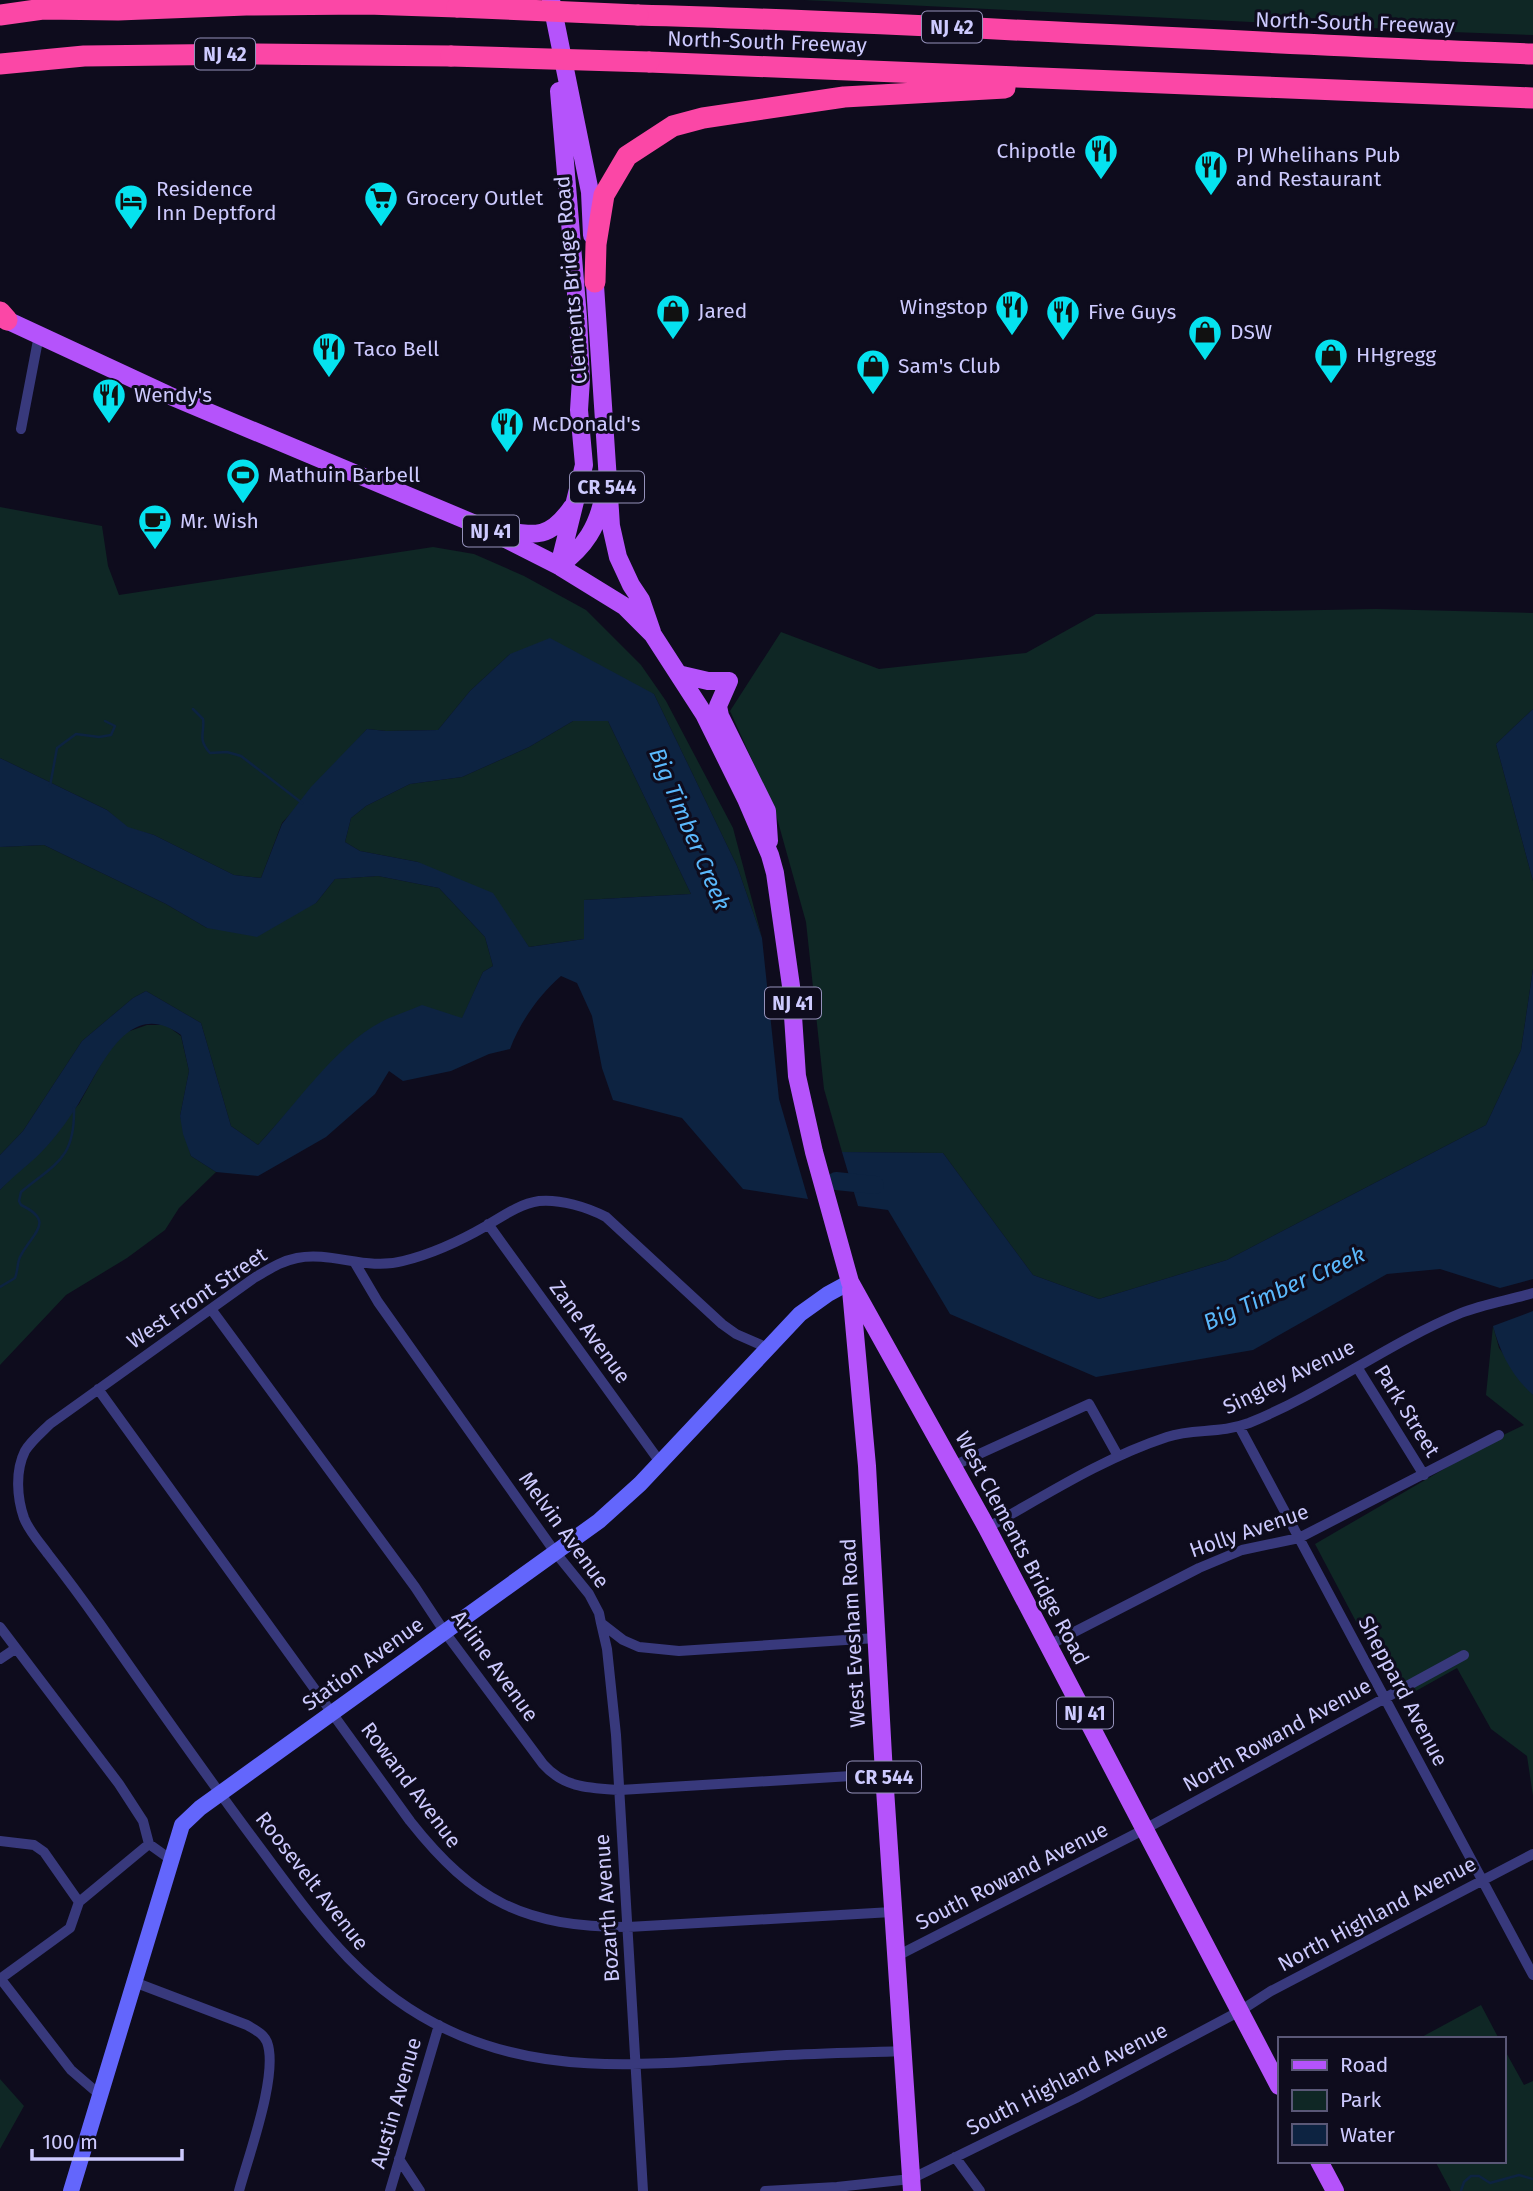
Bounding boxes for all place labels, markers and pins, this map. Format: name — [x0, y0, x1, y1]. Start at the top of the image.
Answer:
restaurant icon: Chipotle — [1082, 132, 1120, 181]
place label: Chipotle — [997, 138, 1076, 164]
place label: PJ Whelihans Pub and Restaurant — [1236, 142, 1400, 192]
restaurant icon: PJ Whelihans Pub and Restaurant — [1192, 148, 1230, 197]
place label: Residence Inn Deptford — [156, 176, 277, 226]
supermarket icon: Grocery Outlet — [362, 179, 400, 228]
hotel icon: Residence Inn Deptford — [112, 182, 150, 231]
place label: Grocery Outlet — [406, 185, 544, 211]
restaurant icon: Wingstop — [993, 288, 1031, 337]
shop icon: Jared — [654, 292, 692, 341]
restaurant icon: Five Guys — [1044, 293, 1082, 342]
place label: Wingstop — [900, 294, 988, 320]
place label: Jared — [698, 298, 747, 324]
place label: Five Guys — [1088, 299, 1176, 325]
shop icon: DSW — [1186, 313, 1224, 362]
place label: DSW — [1230, 319, 1272, 345]
restaurant icon: Taco Bell — [310, 330, 348, 379]
place label: Taco Bell — [354, 336, 439, 362]
shop icon: HHgregg — [1312, 336, 1350, 385]
place label: HHgregg — [1356, 342, 1436, 368]
shop icon: Sam's Club — [854, 347, 892, 396]
place label: Sam's Club — [898, 353, 1001, 379]
restaurant icon: Wendy's — [90, 376, 128, 425]
place label: Wendy's — [134, 382, 212, 408]
restaurant icon: McDonald's — [488, 405, 526, 454]
place label: McDonald's — [532, 411, 641, 437]
sports icon: Mathuin Barbell — [224, 456, 262, 505]
place label: Mathuin Barbell — [268, 462, 420, 488]
cafe icon: Mr. Wish — [136, 502, 174, 551]
place label: Mr. Wish — [180, 508, 259, 534]

